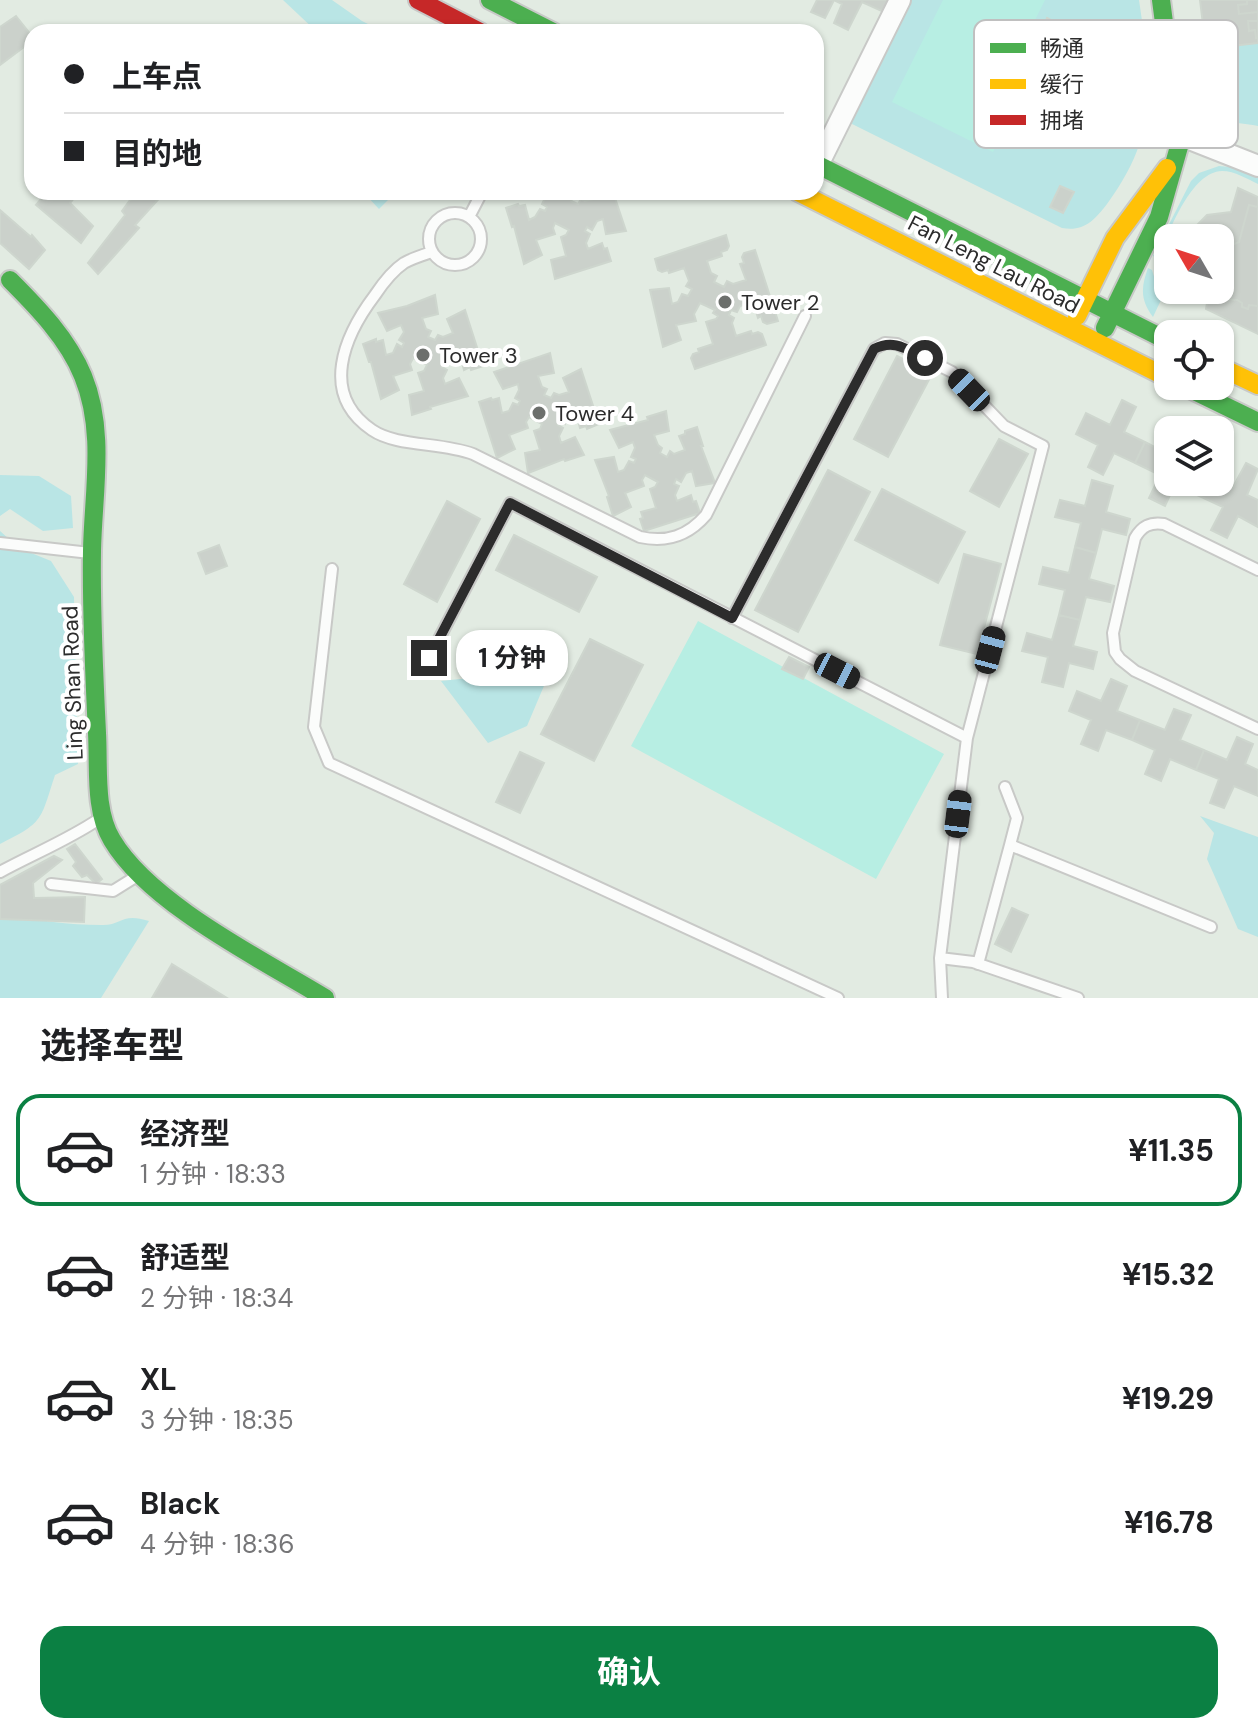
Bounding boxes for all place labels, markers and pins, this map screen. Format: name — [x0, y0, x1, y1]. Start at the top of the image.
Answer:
place label: Tower 2 — [741, 288, 820, 317]
marker: Tower 2 — [716, 293, 734, 311]
place label: Tower 3 — [439, 341, 518, 370]
marker: Tower 3 — [414, 346, 432, 364]
place label: Tower 4 — [555, 399, 634, 428]
marker: Tower 4 — [530, 404, 548, 422]

